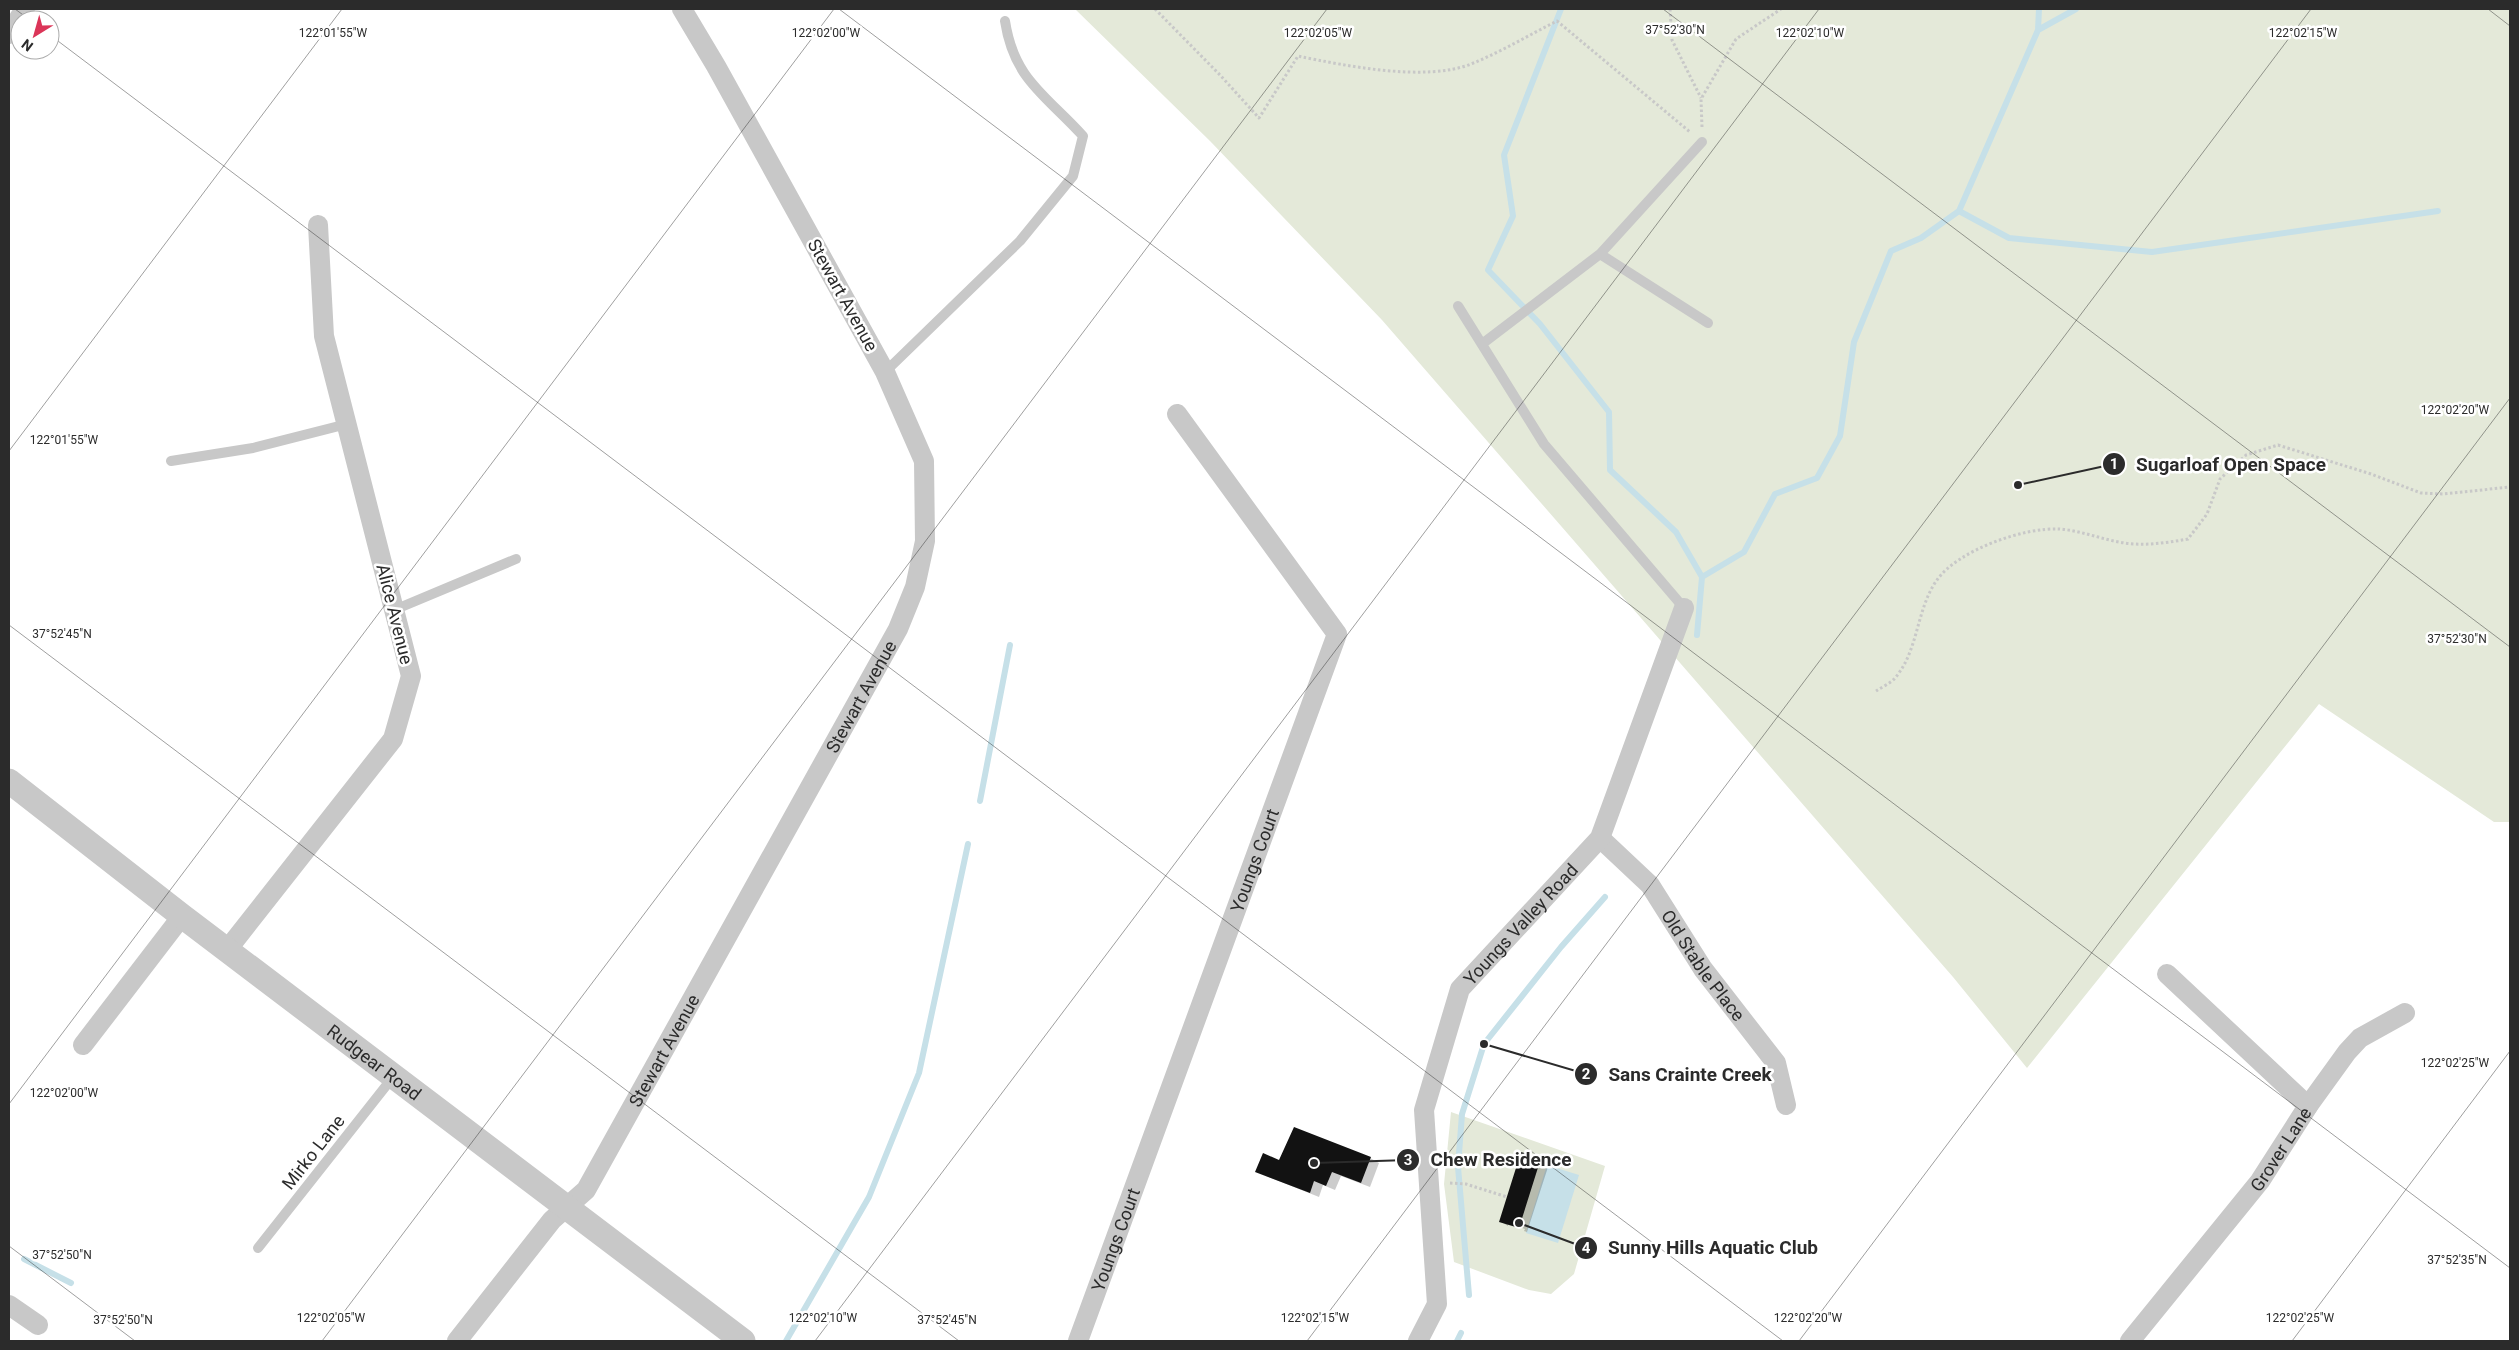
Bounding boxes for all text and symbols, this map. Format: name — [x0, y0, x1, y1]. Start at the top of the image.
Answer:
north arrow — [10, 10, 60, 60]
text: 37°52'30"N — [1645, 23, 1705, 37]
text: 122°01'55"W — [299, 26, 367, 40]
text: 122°02'00"W — [792, 26, 860, 40]
text: 122°02'05"W — [1284, 26, 1352, 40]
text: 122°02'10"W — [1776, 26, 1844, 40]
text: 122°02'15"W — [2269, 26, 2337, 40]
text: N — [18, 36, 36, 55]
street label: Stewart Avenue — [803, 235, 883, 355]
text: 122°02'20"W — [2421, 403, 2489, 417]
text: 122°01'55"W — [30, 433, 98, 447]
callout: Sugarloaf Open Space — [2101, 447, 2336, 481]
text: Sugarloaf Open Space — [2136, 453, 2326, 476]
text: 1 — [2110, 455, 2118, 473]
street label: Alice Avenue — [372, 562, 418, 666]
text: 37°52'45"N — [32, 627, 92, 641]
text: 37°52'30"N — [2427, 632, 2487, 646]
street label: Stewart Avenue — [821, 637, 900, 756]
street label: Youngs Court — [1226, 806, 1283, 915]
street label: Youngs Valley Road — [1459, 859, 1582, 989]
street label: Old Stable Place — [1658, 906, 1750, 1025]
street label: Stewart Avenue — [624, 990, 703, 1110]
street label: Rudgear Road — [323, 1020, 426, 1104]
text: 122°02'25"W — [2421, 1056, 2489, 1070]
callout: Sans Crainte Creek — [1573, 1057, 1782, 1091]
text: Sans Crainte Creek — [1608, 1063, 1772, 1086]
text: 2 — [1582, 1065, 1591, 1083]
text: 122°02'00"W — [30, 1086, 98, 1100]
street label: Grover Lane — [2245, 1103, 2315, 1196]
street label: Mirko Lane — [277, 1110, 349, 1194]
callout: Chew Residence — [1395, 1143, 1581, 1177]
text: Chew Residence — [1431, 1148, 1572, 1171]
text: 3 — [1404, 1151, 1412, 1169]
street label: Youngs Court — [1087, 1185, 1144, 1294]
callout: Sunny Hills Aquatic Club — [1573, 1231, 1828, 1265]
text: Sunny Hills Aquatic Club — [1608, 1236, 1818, 1259]
text: 4 — [1582, 1239, 1591, 1257]
text: 37°52'50"N — [32, 1248, 92, 1262]
text: 37°52'35"N — [2427, 1253, 2487, 1267]
text: 122°02'05"W — [297, 1311, 365, 1325]
text: 122°02'10"W — [789, 1311, 857, 1325]
text: 122°02'15"W — [1281, 1311, 1349, 1325]
text: 122°02'20"W — [1774, 1311, 1842, 1325]
text: 122°02'25"W — [2266, 1311, 2334, 1325]
text: 37°52'50"N — [93, 1313, 153, 1327]
text: 37°52'45"N — [917, 1313, 977, 1327]

